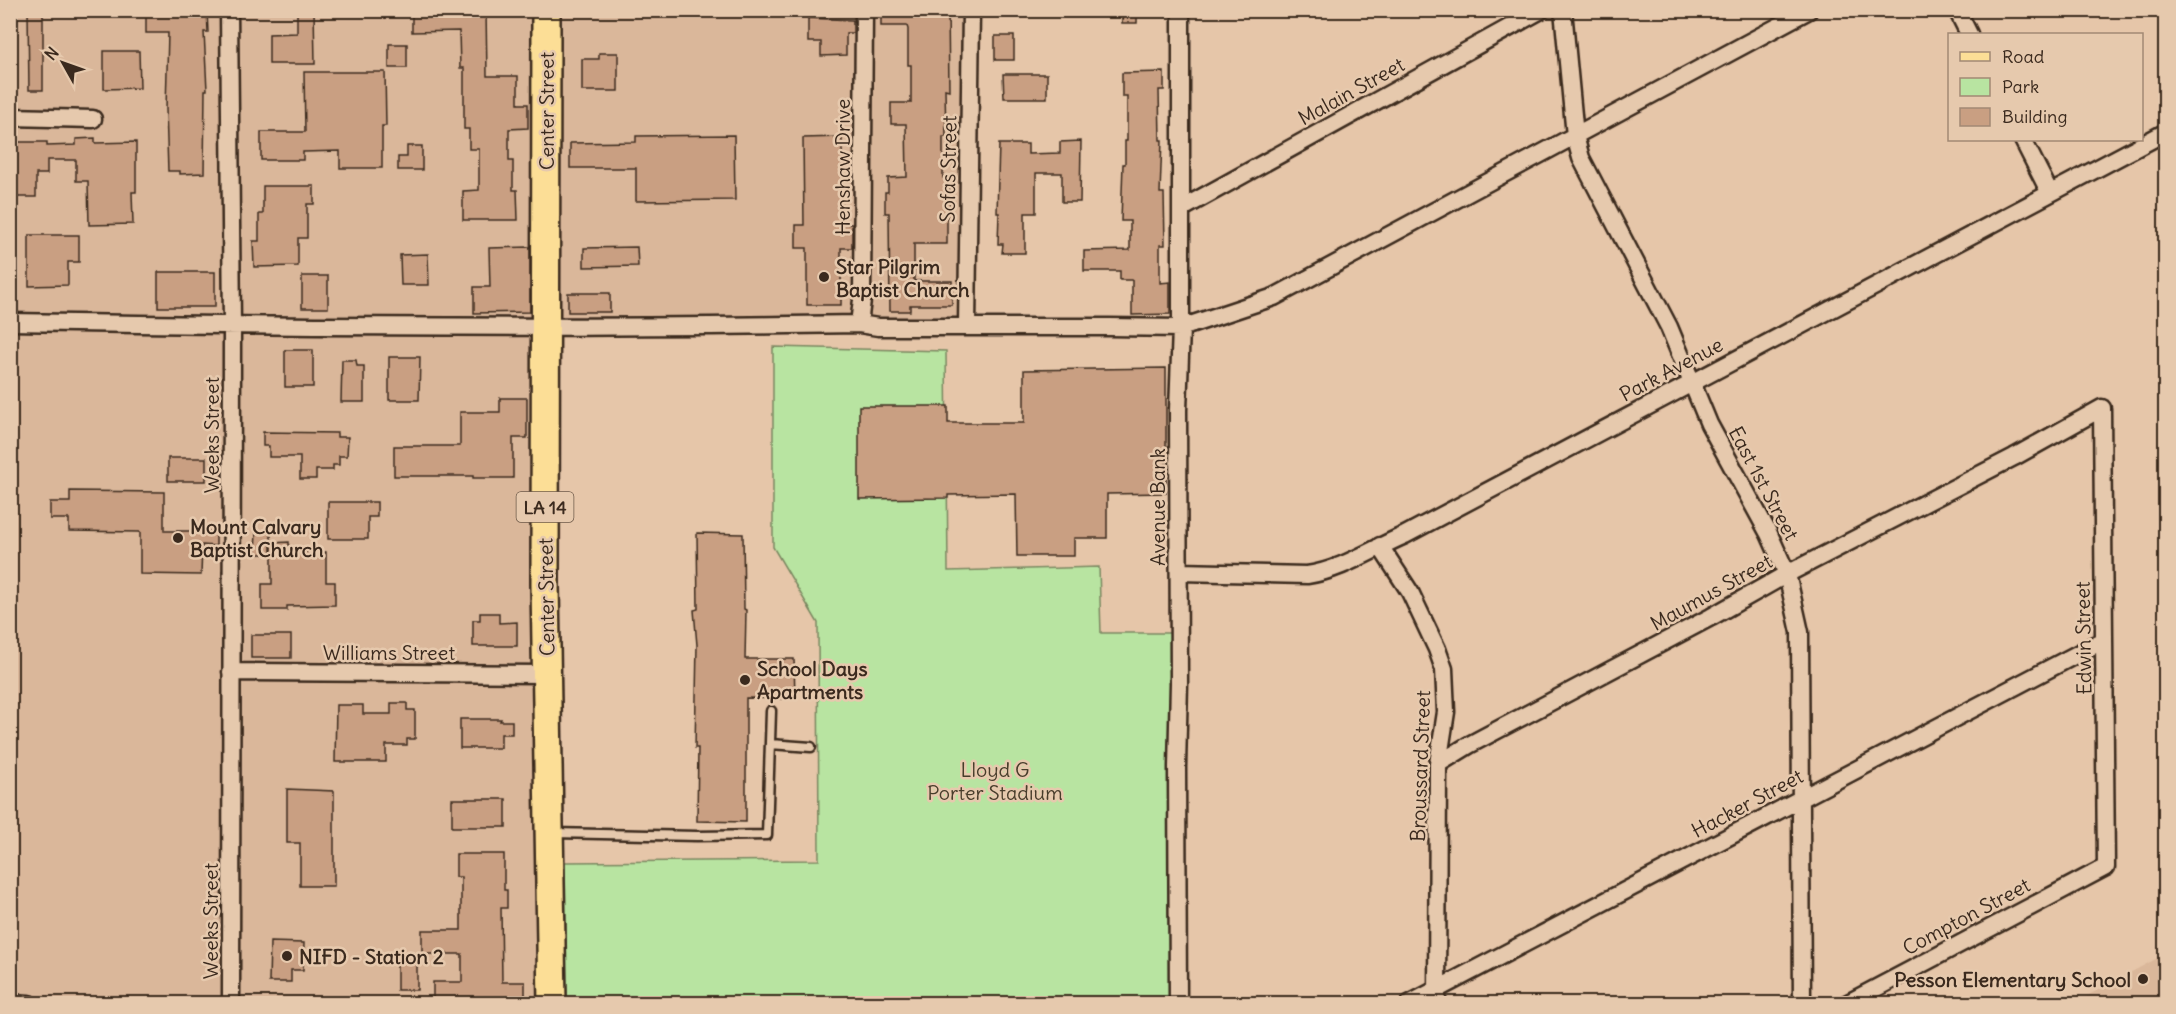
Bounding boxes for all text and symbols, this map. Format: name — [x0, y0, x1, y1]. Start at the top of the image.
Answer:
north arrow — [33, 33, 93, 93]
legend — [1948, 33, 2143, 141]
text: N — [40, 43, 63, 64]
text: Road — [2002, 45, 2045, 68]
street label: Malain Street — [1294, 51, 1409, 130]
street label: Center Street — [534, 52, 559, 170]
text: Park — [2002, 75, 2039, 98]
street label: Henshaw Drive — [830, 99, 855, 235]
text: Building — [2002, 105, 2067, 128]
street label: Sofas Street — [935, 115, 961, 223]
place label: Star Pilgrim Baptist Church — [836, 254, 970, 302]
marker: Star Pilgrim Baptist Church — [817, 270, 831, 284]
street label: Park Avenue — [1615, 331, 1727, 407]
street label: Weeks Street — [199, 377, 224, 493]
street label: East 1st Street — [1724, 422, 1805, 544]
street label: Avenue Bank — [1145, 448, 1170, 566]
road number: LA 14 — [516, 492, 574, 522]
place label: Mount Calvary Baptist Church — [190, 514, 324, 562]
marker: Mount Calvary Baptist Church — [171, 531, 185, 545]
street label: Center Street — [532, 537, 560, 656]
street label: Maumus Street — [1646, 548, 1777, 636]
street label: Edwin Street — [2070, 581, 2096, 695]
street label: Williams Street — [323, 640, 455, 665]
place label: School Days Apartments — [757, 656, 868, 704]
marker: School Days Apartments — [738, 673, 752, 687]
street label: Broussard Street — [1405, 690, 1435, 842]
park label: Lloyd G Porter Stadium — [927, 757, 1063, 805]
street label: Hacker Street — [1687, 763, 1807, 843]
street label: Weeks Street — [198, 863, 223, 979]
street label: Compton Street — [1898, 872, 2034, 960]
place label: NIFD - Station 2 — [299, 944, 444, 969]
marker: NIFD - Station 2 — [280, 949, 294, 963]
place label: Pesson Elementary School — [1894, 967, 2131, 992]
marker: Pesson Elementary School — [2136, 972, 2150, 986]

